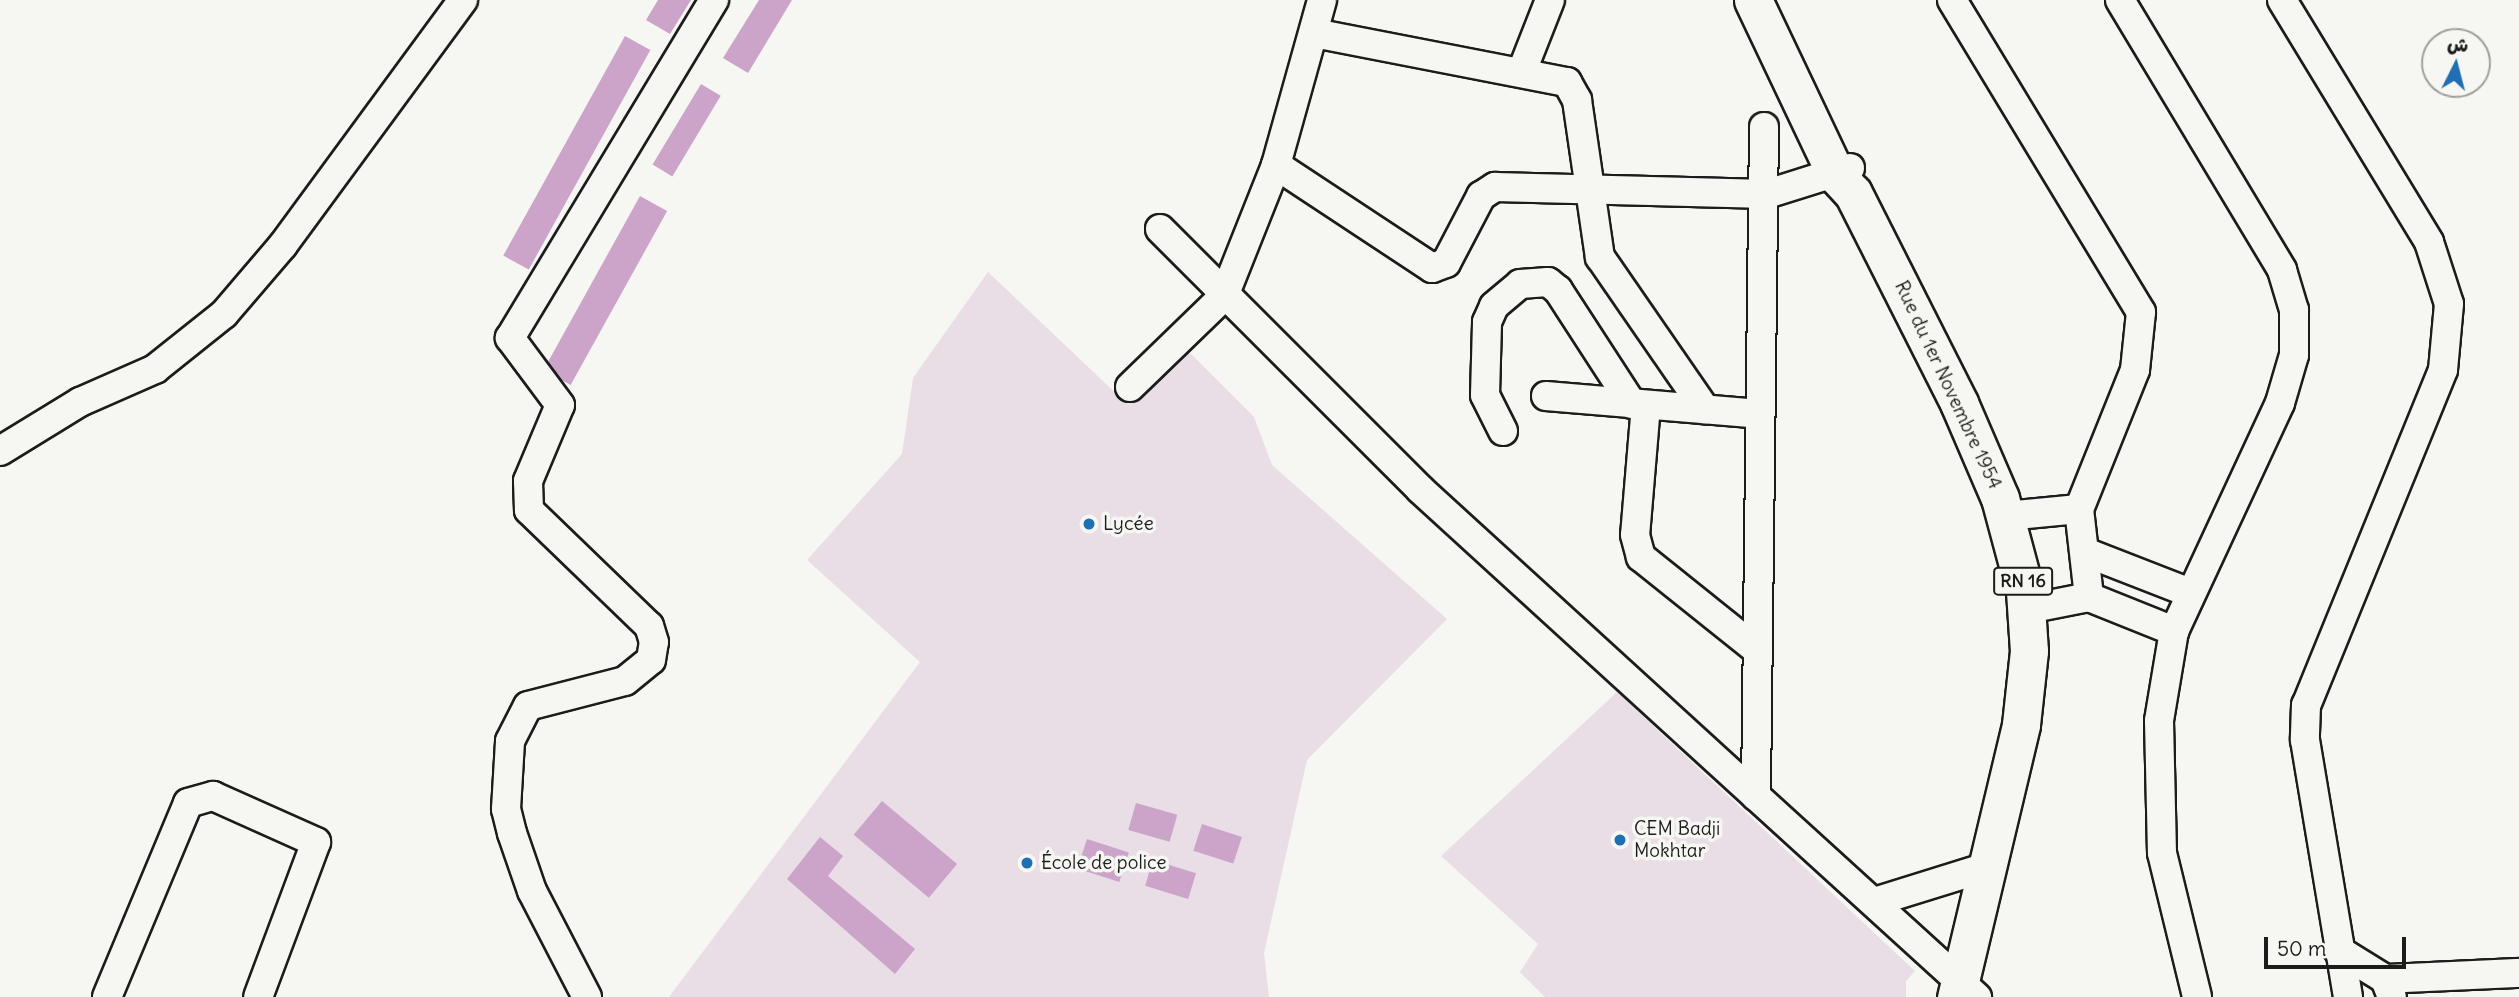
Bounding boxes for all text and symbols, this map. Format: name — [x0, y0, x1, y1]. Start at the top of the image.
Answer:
north arrow — [2421, 28, 2491, 98]
text: ش — [2446, 31, 2470, 57]
street label: Rue du 1er Novembre 1954 — [1890, 277, 2006, 493]
place label: Lycée — [1103, 513, 1154, 535]
marker: Lycée — [1081, 516, 1097, 532]
road number: RN 16 — [1992, 566, 2054, 596]
place label: CEM Badji Mokhtar — [1634, 818, 1720, 862]
marker: CEM Badji Mokhtar — [1612, 832, 1628, 848]
place label: École de police — [1041, 852, 1166, 874]
marker: École de police — [1019, 855, 1035, 871]
scale bar — [2267, 923, 2409, 967]
text: 50 m — [2277, 935, 2326, 962]

